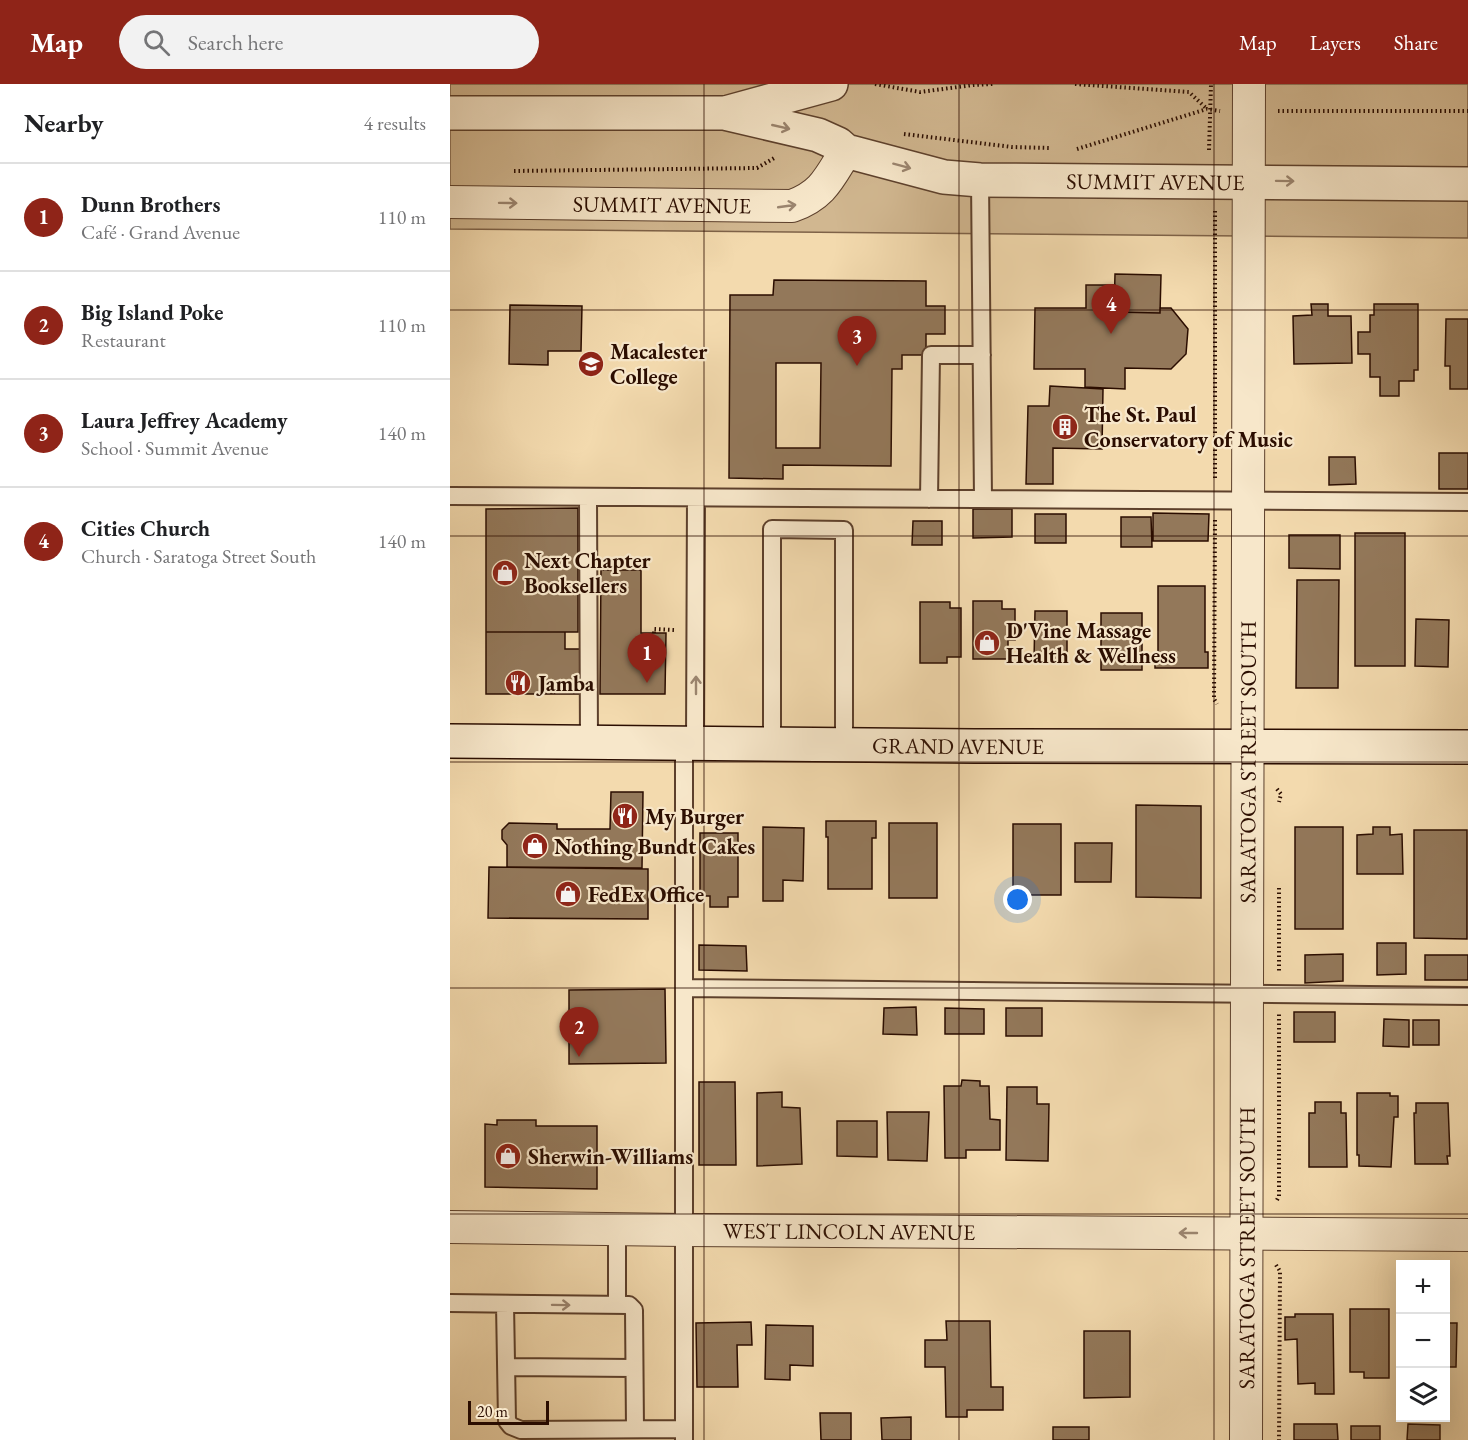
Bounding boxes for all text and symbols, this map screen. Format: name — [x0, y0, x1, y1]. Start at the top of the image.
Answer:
search box — [119, 15, 539, 69]
text: Map — [30, 24, 83, 60]
icon: search — [140, 26, 173, 59]
text: Search here — [188, 28, 283, 57]
text: Map — [1239, 29, 1277, 56]
text: Layers — [1310, 29, 1361, 56]
text: Share — [1394, 29, 1438, 56]
text: Nearby — [24, 106, 104, 140]
text: 4 results — [363, 110, 426, 136]
one-way arrow — [772, 121, 791, 133]
one-way arrow — [893, 160, 912, 172]
street label: SUMMIT AVENUE — [1066, 166, 1245, 197]
one-way arrow — [1274, 175, 1294, 187]
street label: SUMMIT AVENUE — [573, 189, 751, 220]
text: Dunn Brothers — [81, 190, 220, 219]
one-way arrow — [498, 197, 518, 209]
one-way arrow — [777, 200, 797, 211]
text: 1 — [38, 204, 49, 230]
text: 110 m — [378, 204, 426, 230]
text: Café · Grand Avenue — [81, 219, 240, 245]
pin: 4 — [1092, 284, 1130, 334]
text: Big Island Poke — [81, 298, 223, 327]
text: 2 — [38, 312, 49, 338]
text: 110 m — [378, 312, 426, 338]
pin: 3 — [838, 316, 876, 366]
text: Restaurant — [81, 327, 166, 353]
place label: Macalester College — [610, 337, 708, 391]
school or university icon: Macalester College — [576, 349, 606, 379]
place label: The St. Paul Conservatory of Music — [1084, 400, 1293, 454]
text: Laura Jeffrey Academy — [81, 406, 288, 435]
building icon: The St. Paul Conservatory of Music — [1050, 412, 1080, 442]
text: 3 — [38, 420, 49, 446]
text: 140 m — [378, 420, 426, 446]
text: School · Summit Avenue — [81, 435, 269, 461]
text: Cities Church — [81, 514, 210, 543]
text: 4 — [38, 528, 49, 554]
text: 140 m — [378, 528, 426, 554]
text: Church · Saratoga Street South — [81, 543, 316, 569]
place label: Next Chapter Booksellers — [524, 546, 652, 600]
shop icon: Next Chapter Booksellers — [490, 558, 520, 588]
place label: D'Vine Massage Health & Wellness — [1006, 616, 1176, 670]
street label: SARATOGA STREET SOUTH — [1233, 621, 1262, 903]
shop icon: D'Vine Massage Health & Wellness — [972, 628, 1002, 658]
pin: 1 — [628, 634, 666, 683]
restaurant icon: Jamba — [503, 668, 533, 698]
place label: Jamba — [536, 669, 595, 698]
one-way arrow — [690, 676, 702, 696]
street label: GRAND AVENUE — [872, 731, 1044, 761]
restaurant icon: My Burger — [610, 801, 640, 831]
place label: My Burger — [645, 802, 745, 831]
shop icon: Nothing Bundt Cakes — [520, 831, 550, 861]
place label: Nothing Bundt Cakes — [554, 832, 755, 861]
shop icon: FedEx Office — [553, 879, 583, 909]
place label: FedEx Office — [588, 880, 704, 909]
your location — [1003, 885, 1032, 914]
pin: 2 — [560, 1008, 598, 1057]
street label: SARATOGA STREET SOUTH — [1232, 1107, 1261, 1389]
shop icon: Sherwin-Williams — [493, 1141, 523, 1171]
place label: Sherwin-Williams — [528, 1142, 693, 1171]
street label: WEST LINCOLN AVENUE — [723, 1216, 975, 1246]
one-way arrow — [1179, 1227, 1199, 1239]
map controls — [1396, 1260, 1450, 1422]
button: + — [1396, 1260, 1450, 1314]
one-way arrow — [551, 1299, 571, 1310]
button: − — [1396, 1314, 1450, 1368]
button: layers — [1396, 1368, 1450, 1422]
scale bar — [468, 1398, 549, 1426]
text: 20 m — [477, 1401, 508, 1422]

